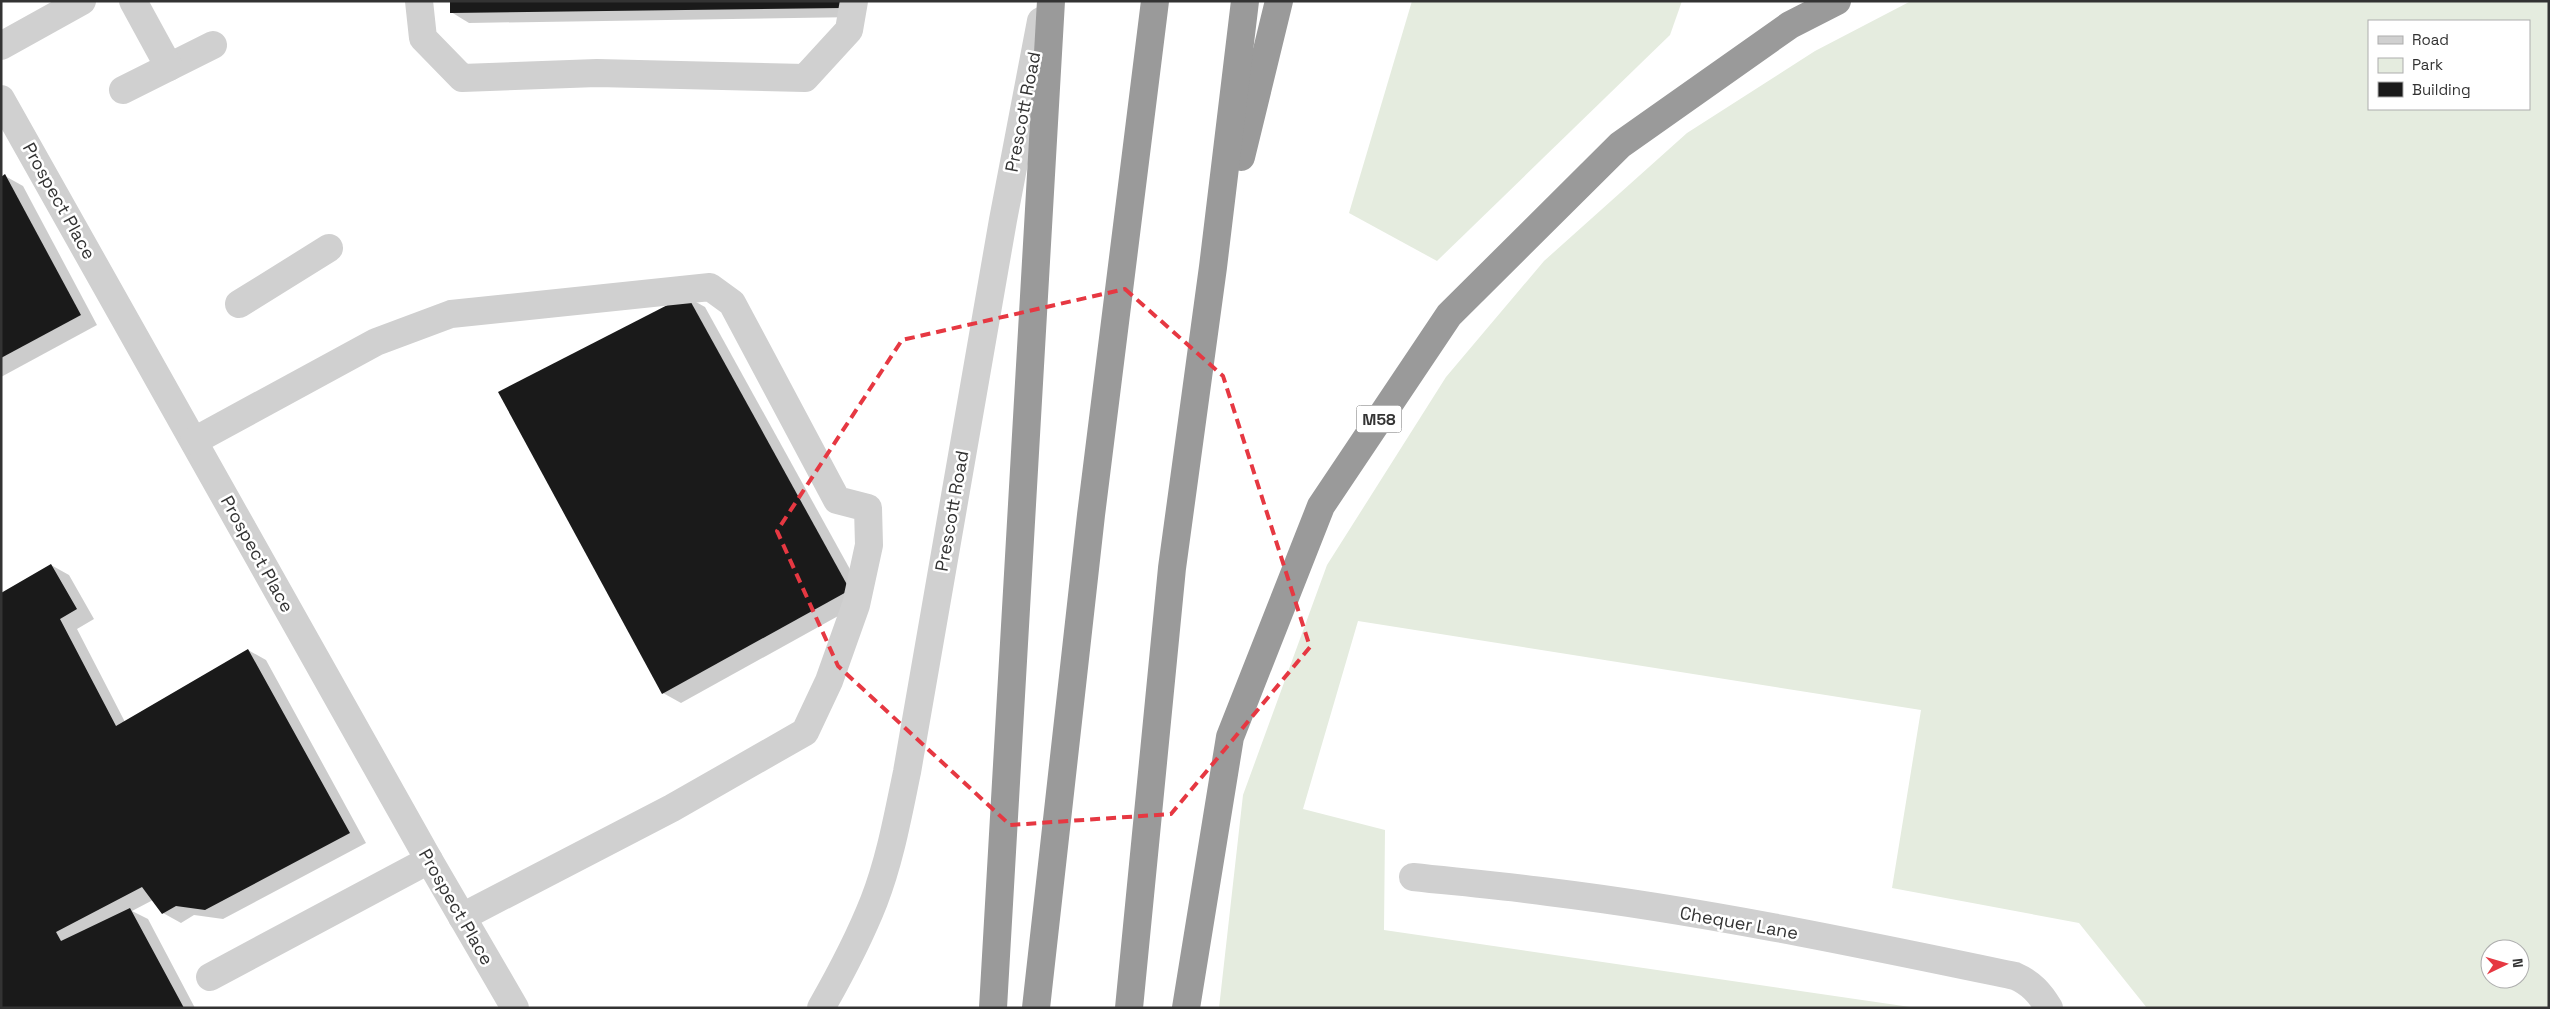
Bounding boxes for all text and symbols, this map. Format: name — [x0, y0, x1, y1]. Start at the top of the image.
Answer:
legend — [2368, 20, 2530, 110]
text: Road — [2412, 30, 2449, 49]
street label: Prescott Road — [1000, 50, 1045, 174]
text: Park — [2412, 55, 2443, 74]
text: Building — [2412, 80, 2471, 99]
street label: Prospect Place — [18, 138, 101, 263]
road number: M58 — [1356, 406, 1402, 432]
street label: Prescott Road — [930, 449, 973, 573]
street label: Prospect Place — [216, 491, 299, 616]
street label: Prospect Place — [414, 845, 499, 969]
street label: Chequer Lane — [1678, 901, 1800, 944]
north arrow — [2480, 939, 2530, 989]
text: N — [2509, 957, 2527, 968]

